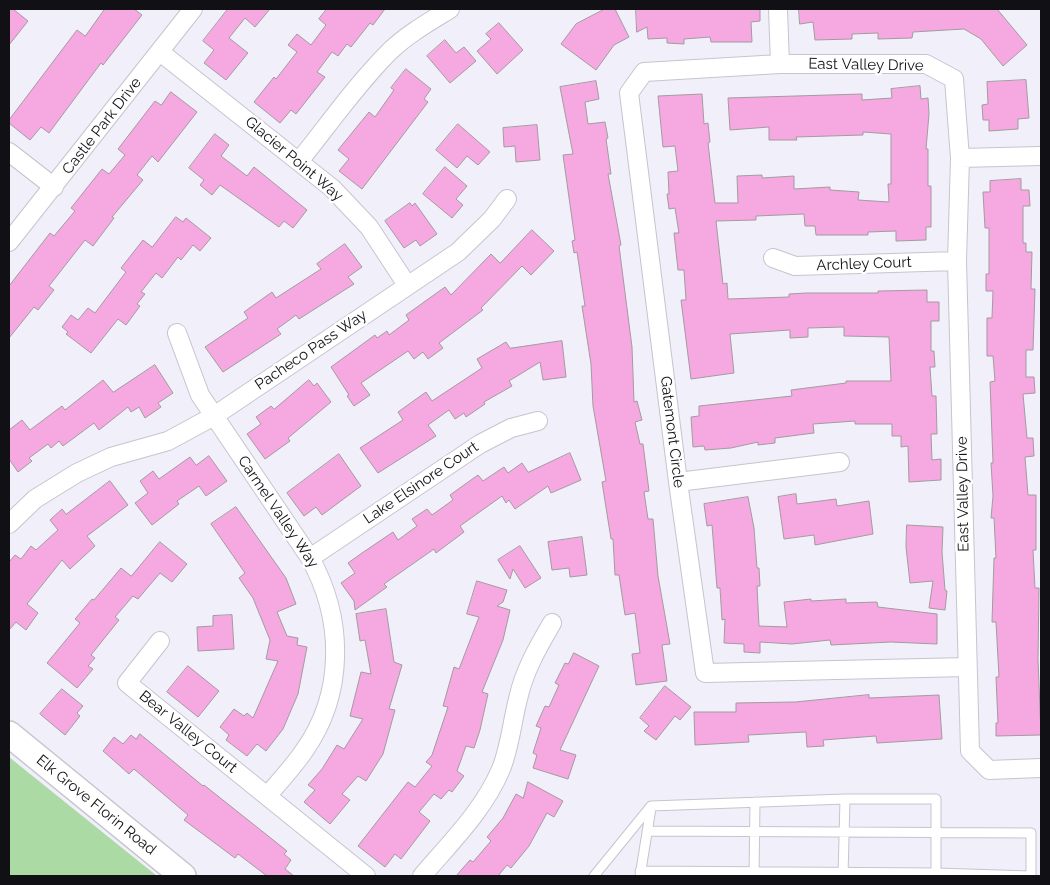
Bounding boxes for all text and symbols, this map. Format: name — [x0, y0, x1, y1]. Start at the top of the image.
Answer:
street label: East Valley Drive — [808, 55, 924, 75]
street label: Castle Park Drive — [59, 74, 145, 178]
street label: Glacier Point Way — [241, 113, 347, 205]
street label: Archley Court — [816, 253, 912, 275]
street label: Pacheco Pass Way — [252, 306, 370, 394]
street label: Gatemont Circle — [656, 375, 688, 489]
street label: East Valley Drive — [953, 436, 973, 552]
street label: Lake Elsinore Court — [360, 438, 482, 528]
street label: Carmel Valley Way — [234, 452, 322, 572]
street label: Bear Valley Court — [135, 687, 241, 777]
street label: Elk Grove Florin Road — [33, 751, 159, 859]

